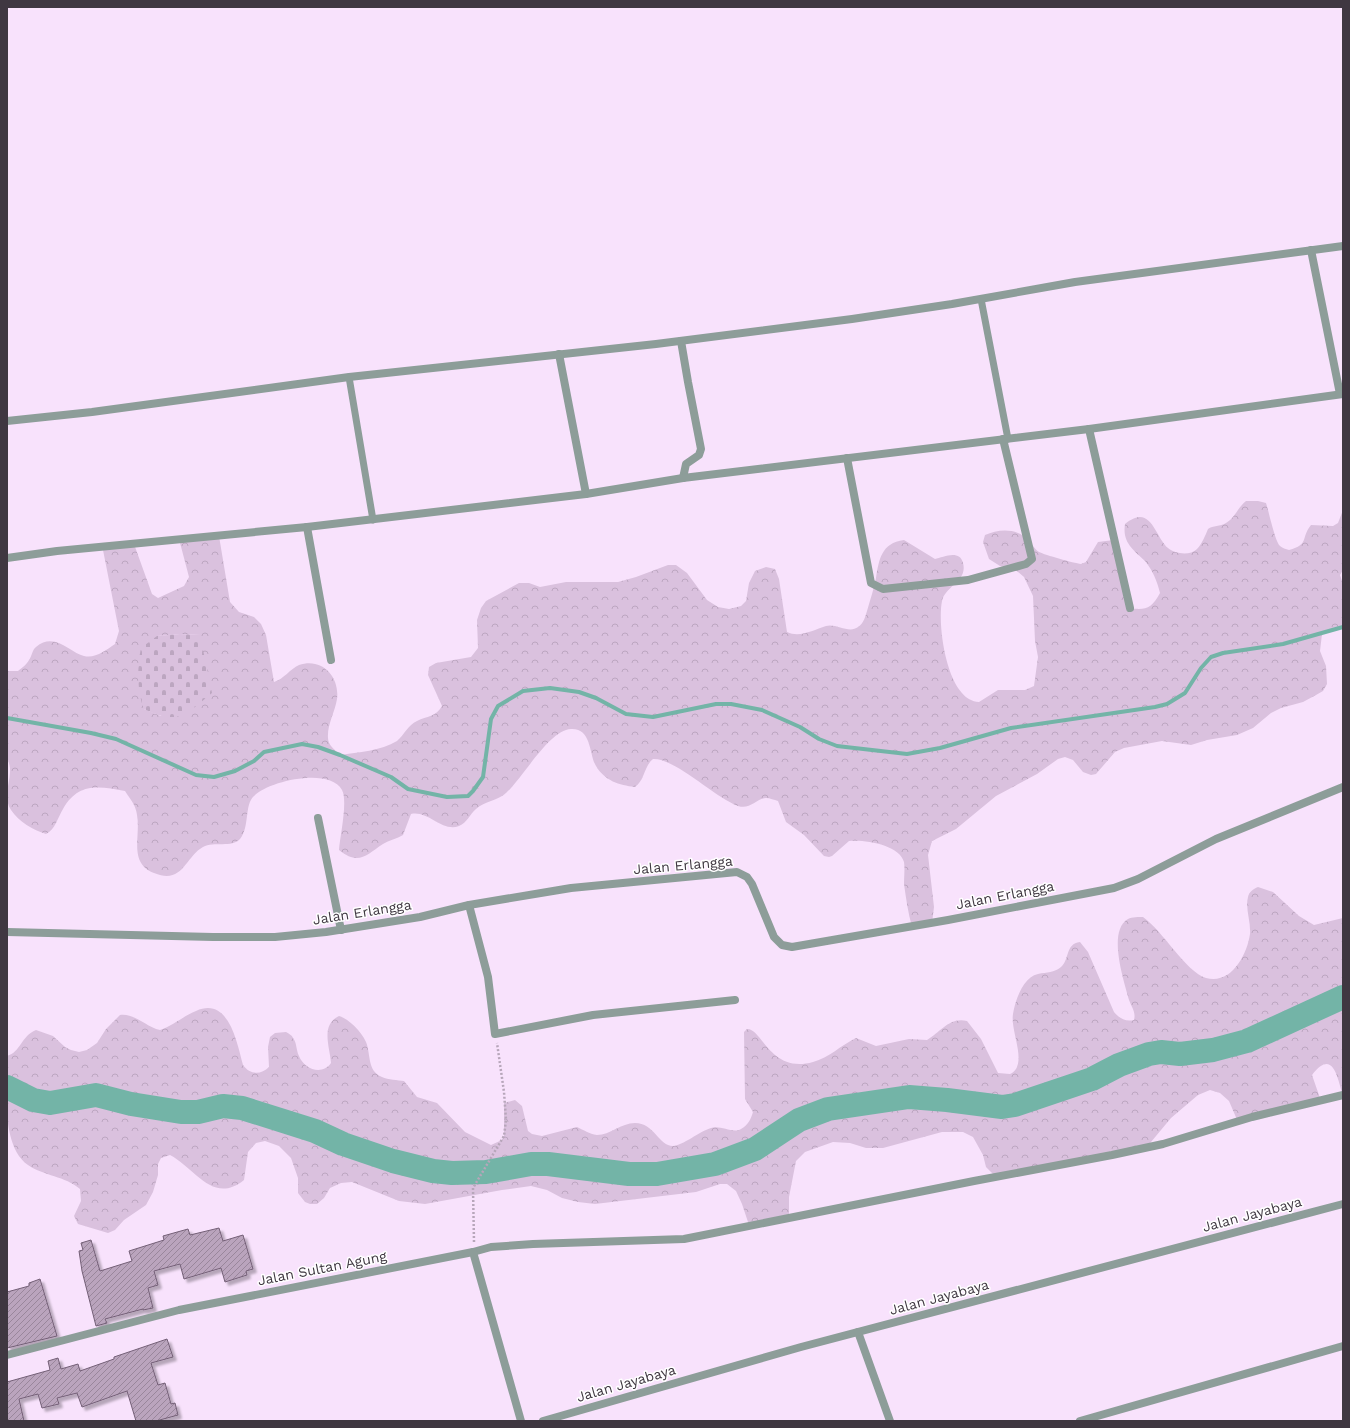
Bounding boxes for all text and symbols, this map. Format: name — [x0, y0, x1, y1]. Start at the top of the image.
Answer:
street label: Jalan Erlangga — [633, 853, 733, 877]
street label: Jalan Erlangga — [955, 878, 1055, 912]
street label: Jalan Erlangga — [312, 896, 412, 928]
street label: Jalan Jayabaya — [1201, 1193, 1304, 1235]
street label: Jalan Sultan Agung — [256, 1248, 388, 1288]
street label: Jalan Jayabaya — [888, 1276, 991, 1318]
street label: Jalan Jayabaya — [575, 1361, 677, 1405]

